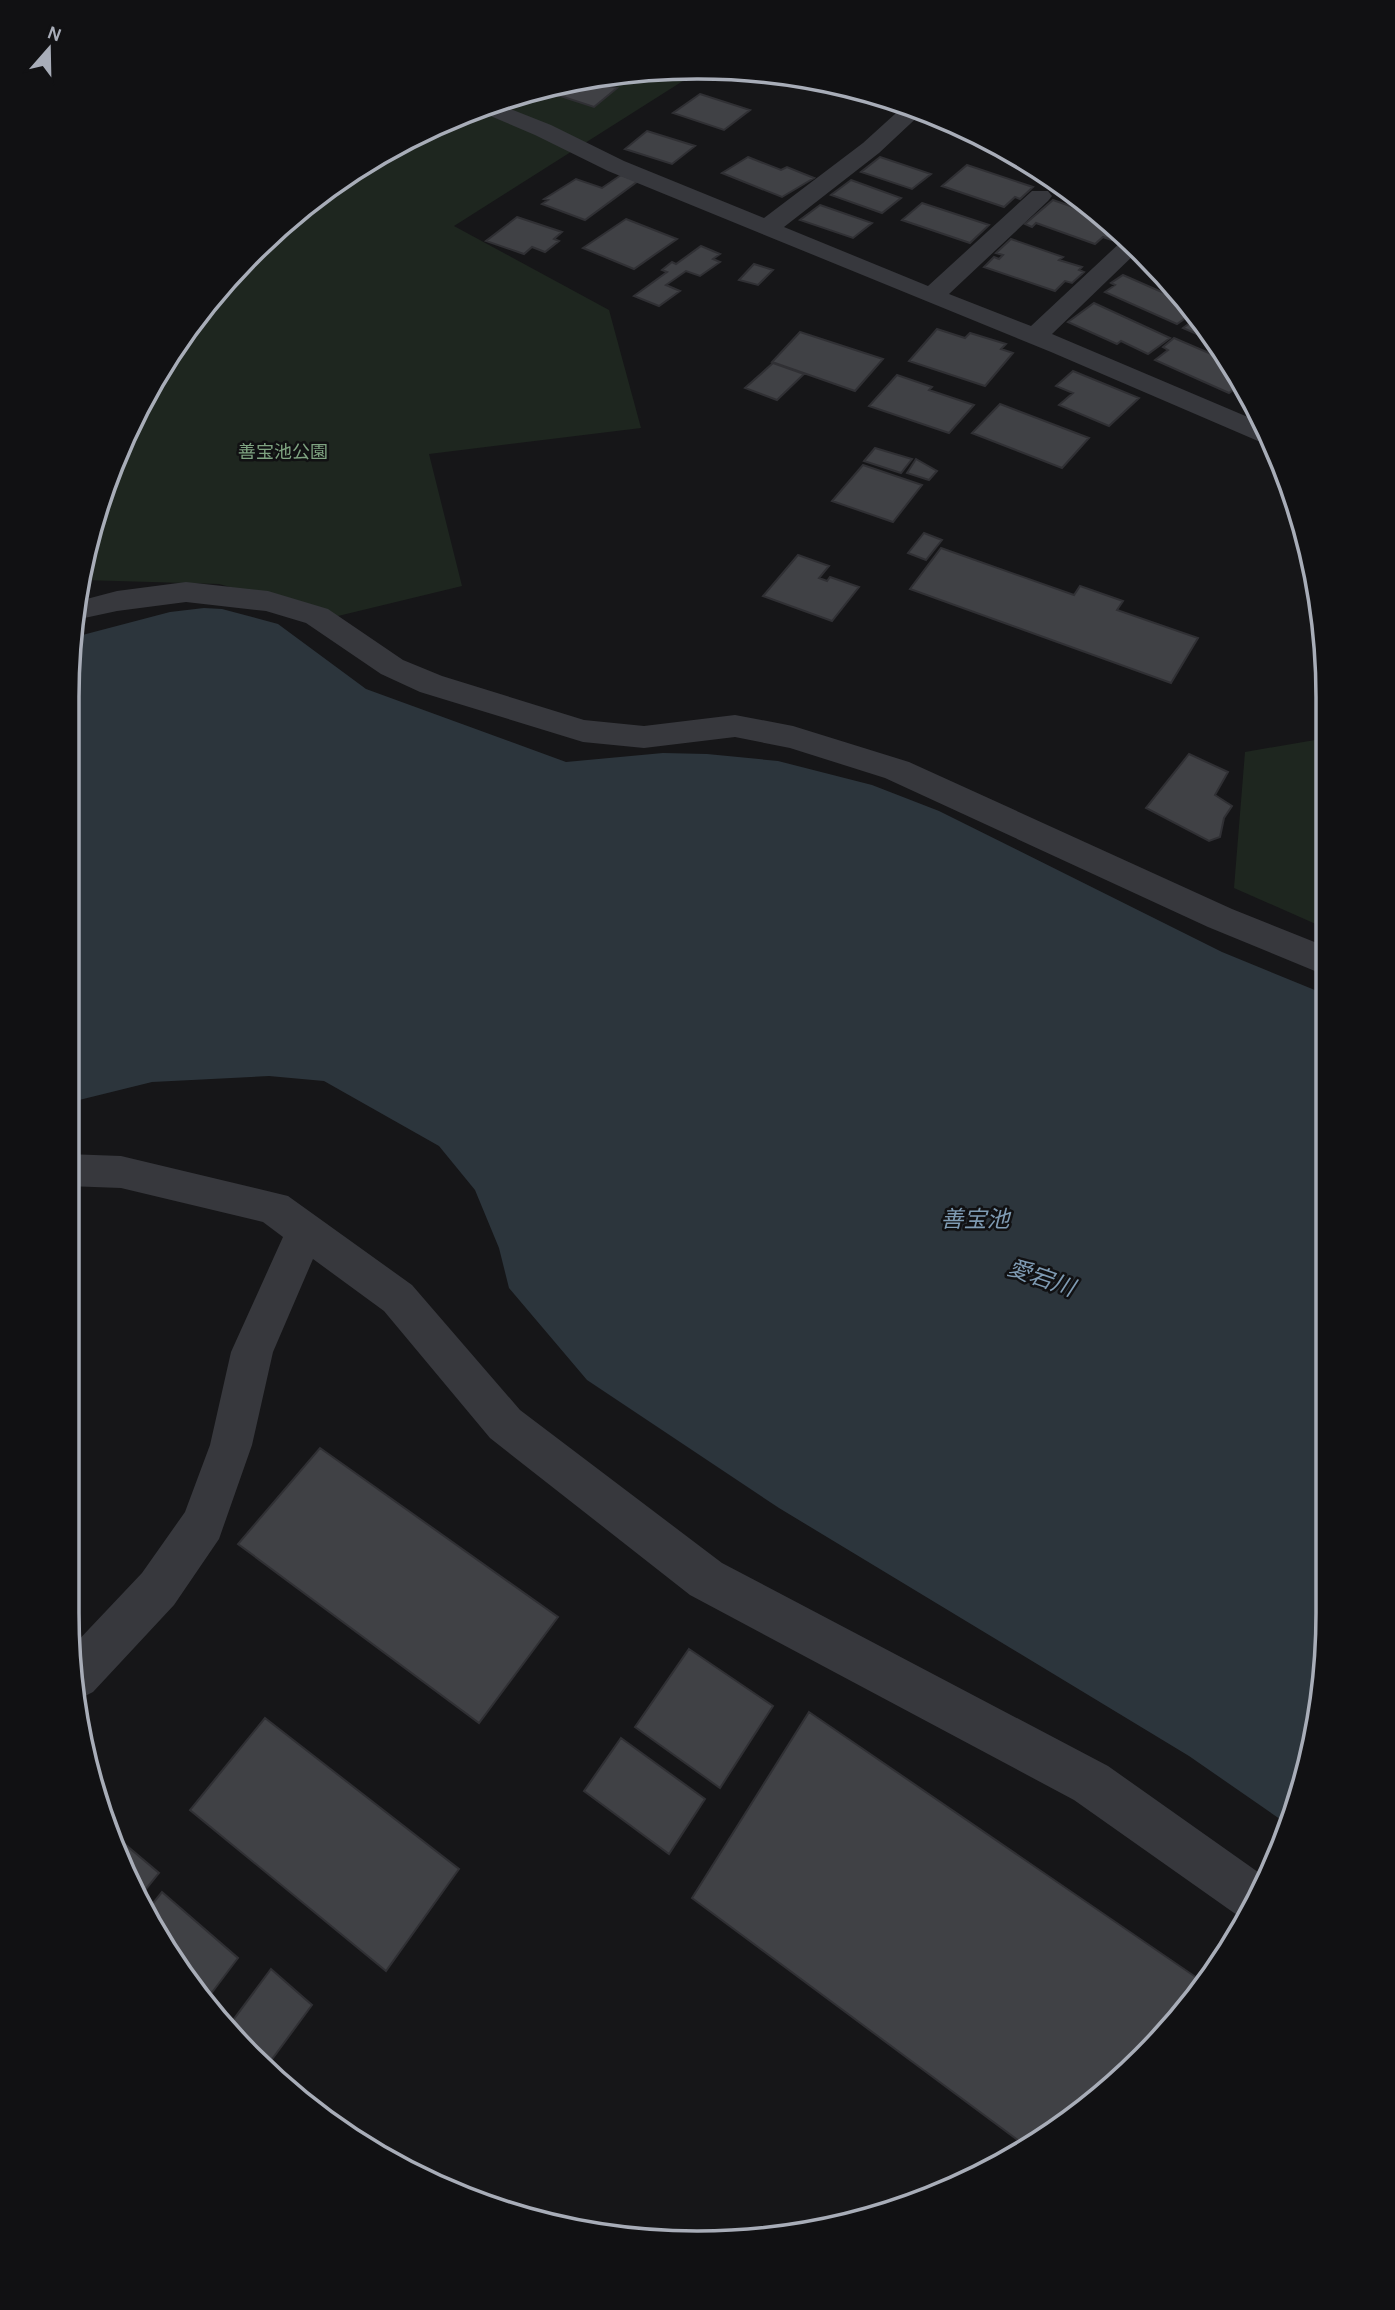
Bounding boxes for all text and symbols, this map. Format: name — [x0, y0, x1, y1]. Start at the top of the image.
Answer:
north arrow — [14, 14, 84, 84]
text: N — [44, 21, 65, 47]
park label: 善宝池公園 — [238, 441, 328, 463]
water label: 善宝池 — [941, 1206, 1012, 1233]
water label: 愛宕川 — [1004, 1254, 1081, 1303]

